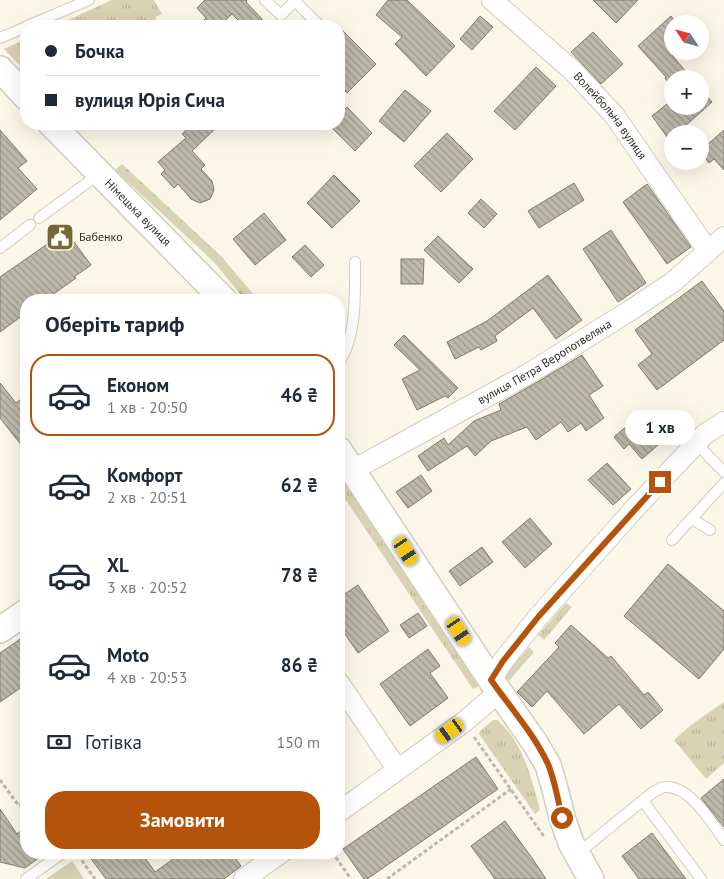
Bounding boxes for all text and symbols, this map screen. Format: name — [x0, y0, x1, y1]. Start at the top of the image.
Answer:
north arrow — [664, 15, 709, 60]
map controls — [664, 15, 709, 170]
text: Бочка — [75, 39, 124, 63]
street label: Волейбольна вулиця — [571, 68, 650, 162]
button: + — [664, 70, 709, 115]
text: вулиця Юрія Сича — [75, 88, 225, 112]
button: − — [664, 125, 709, 170]
street label: Німецька вулиця — [102, 175, 175, 249]
public building icon: Бабенко — [45, 222, 75, 252]
place label: Бабенко — [79, 229, 123, 244]
text: Оберіть тариф — [45, 310, 184, 338]
street label: вулиця Петра Веропотвеляна — [475, 316, 614, 407]
icon: car — [47, 373, 92, 418]
text: Економ — [107, 373, 169, 397]
text: 46 ₴ — [281, 383, 318, 407]
text: 1 хв · 20:50 — [107, 397, 187, 417]
callout: 1 хв — [625, 410, 695, 444]
text: 1 хв — [645, 417, 675, 437]
icon: car — [47, 463, 92, 508]
text: Комфорт — [107, 463, 183, 487]
route end — [649, 471, 671, 493]
text: 62 ₴ — [281, 473, 318, 497]
text: 2 хв · 20:51 — [107, 487, 187, 507]
car — [391, 534, 420, 568]
icon: car — [47, 553, 92, 598]
text: XL — [107, 553, 129, 577]
text: 78 ₴ — [281, 563, 318, 587]
text: 3 хв · 20:52 — [107, 577, 187, 597]
car — [444, 614, 473, 648]
icon: car — [47, 643, 92, 688]
text: Moto — [107, 643, 149, 667]
text: 86 ₴ — [281, 653, 318, 677]
text: 4 хв · 20:53 — [107, 667, 187, 687]
car — [433, 716, 466, 746]
icon: cash — [45, 728, 73, 756]
text: Готівка — [85, 730, 142, 754]
text: 150 m — [277, 732, 320, 752]
button: Замовити — [45, 791, 320, 849]
route start — [551, 807, 573, 829]

